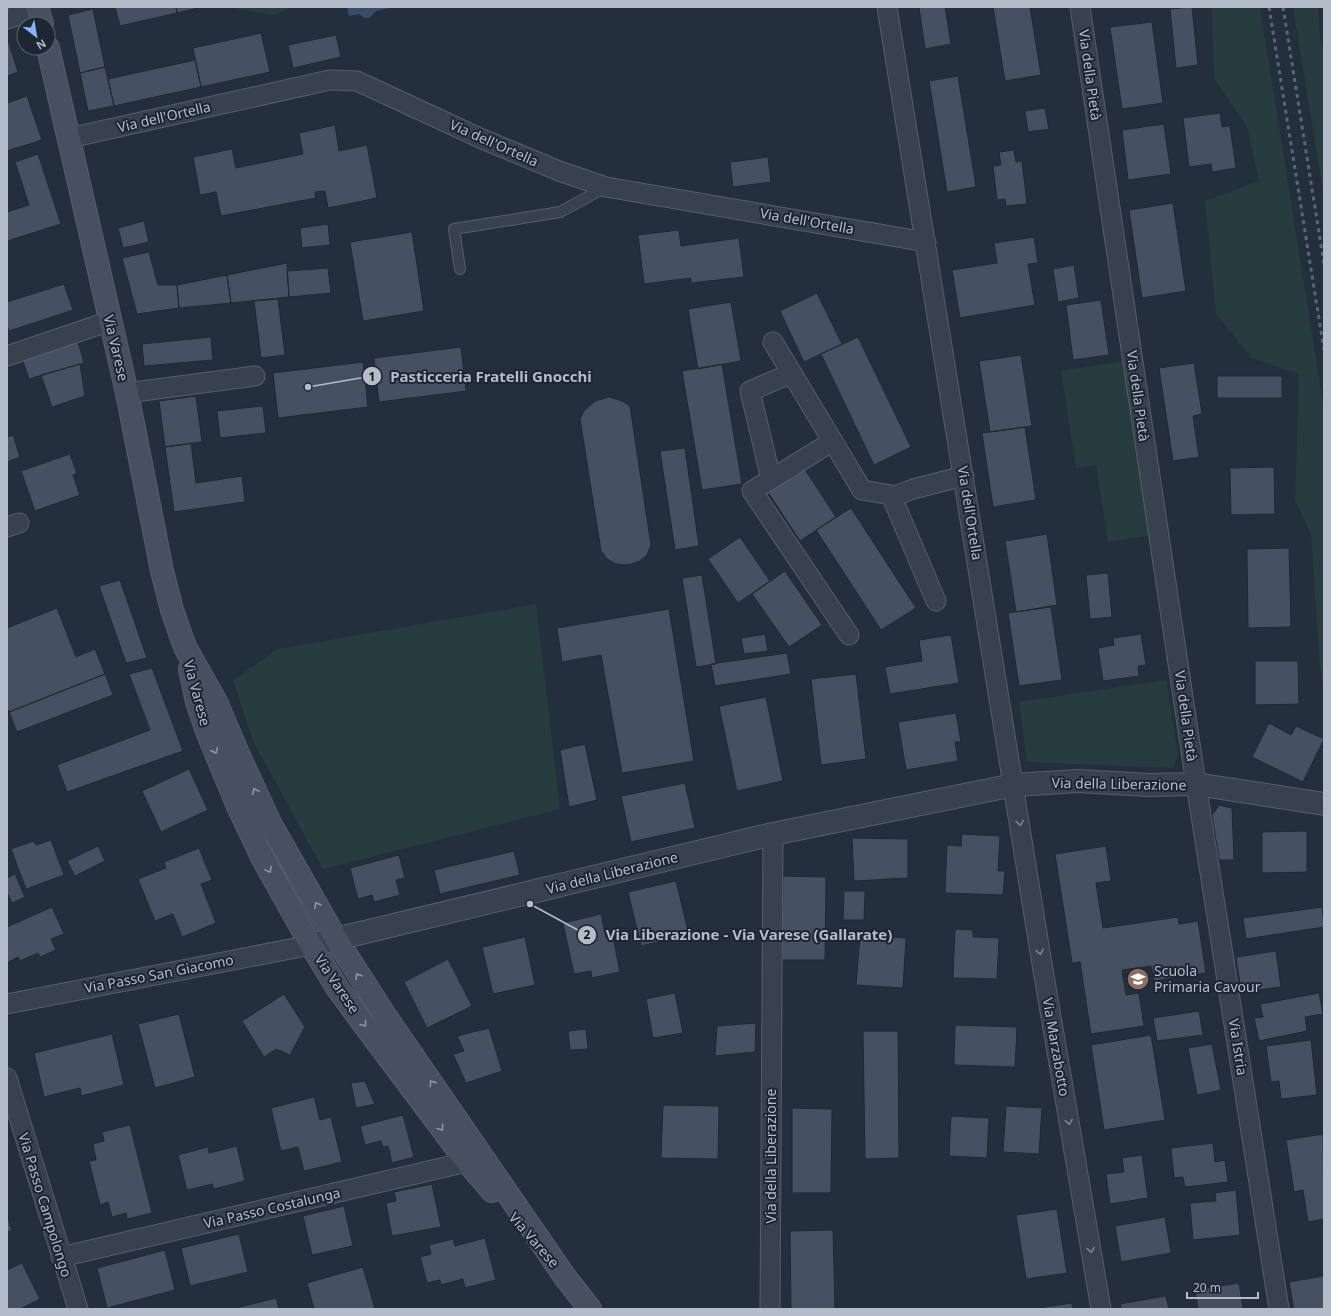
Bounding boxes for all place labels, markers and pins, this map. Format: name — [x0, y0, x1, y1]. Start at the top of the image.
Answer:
callout: Pasticceria Fratelli Gnocchi — [362, 363, 600, 390]
callout: Via Liberazione - Via Varese (Gallarate) — [577, 921, 900, 948]
place label: Scuola Primaria Cavour — [1154, 961, 1261, 996]
school or university icon: Scuola Primaria Cavour — [1125, 966, 1151, 992]

